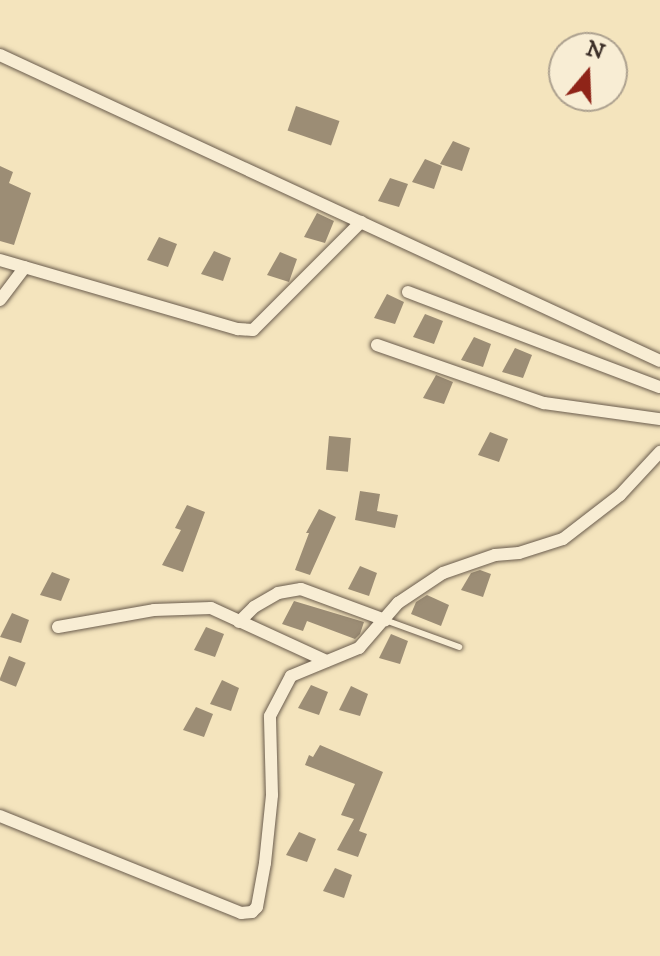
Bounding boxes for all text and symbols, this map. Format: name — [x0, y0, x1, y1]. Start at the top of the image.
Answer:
north arrow — [548, 32, 628, 112]
text: N — [582, 35, 608, 66]

